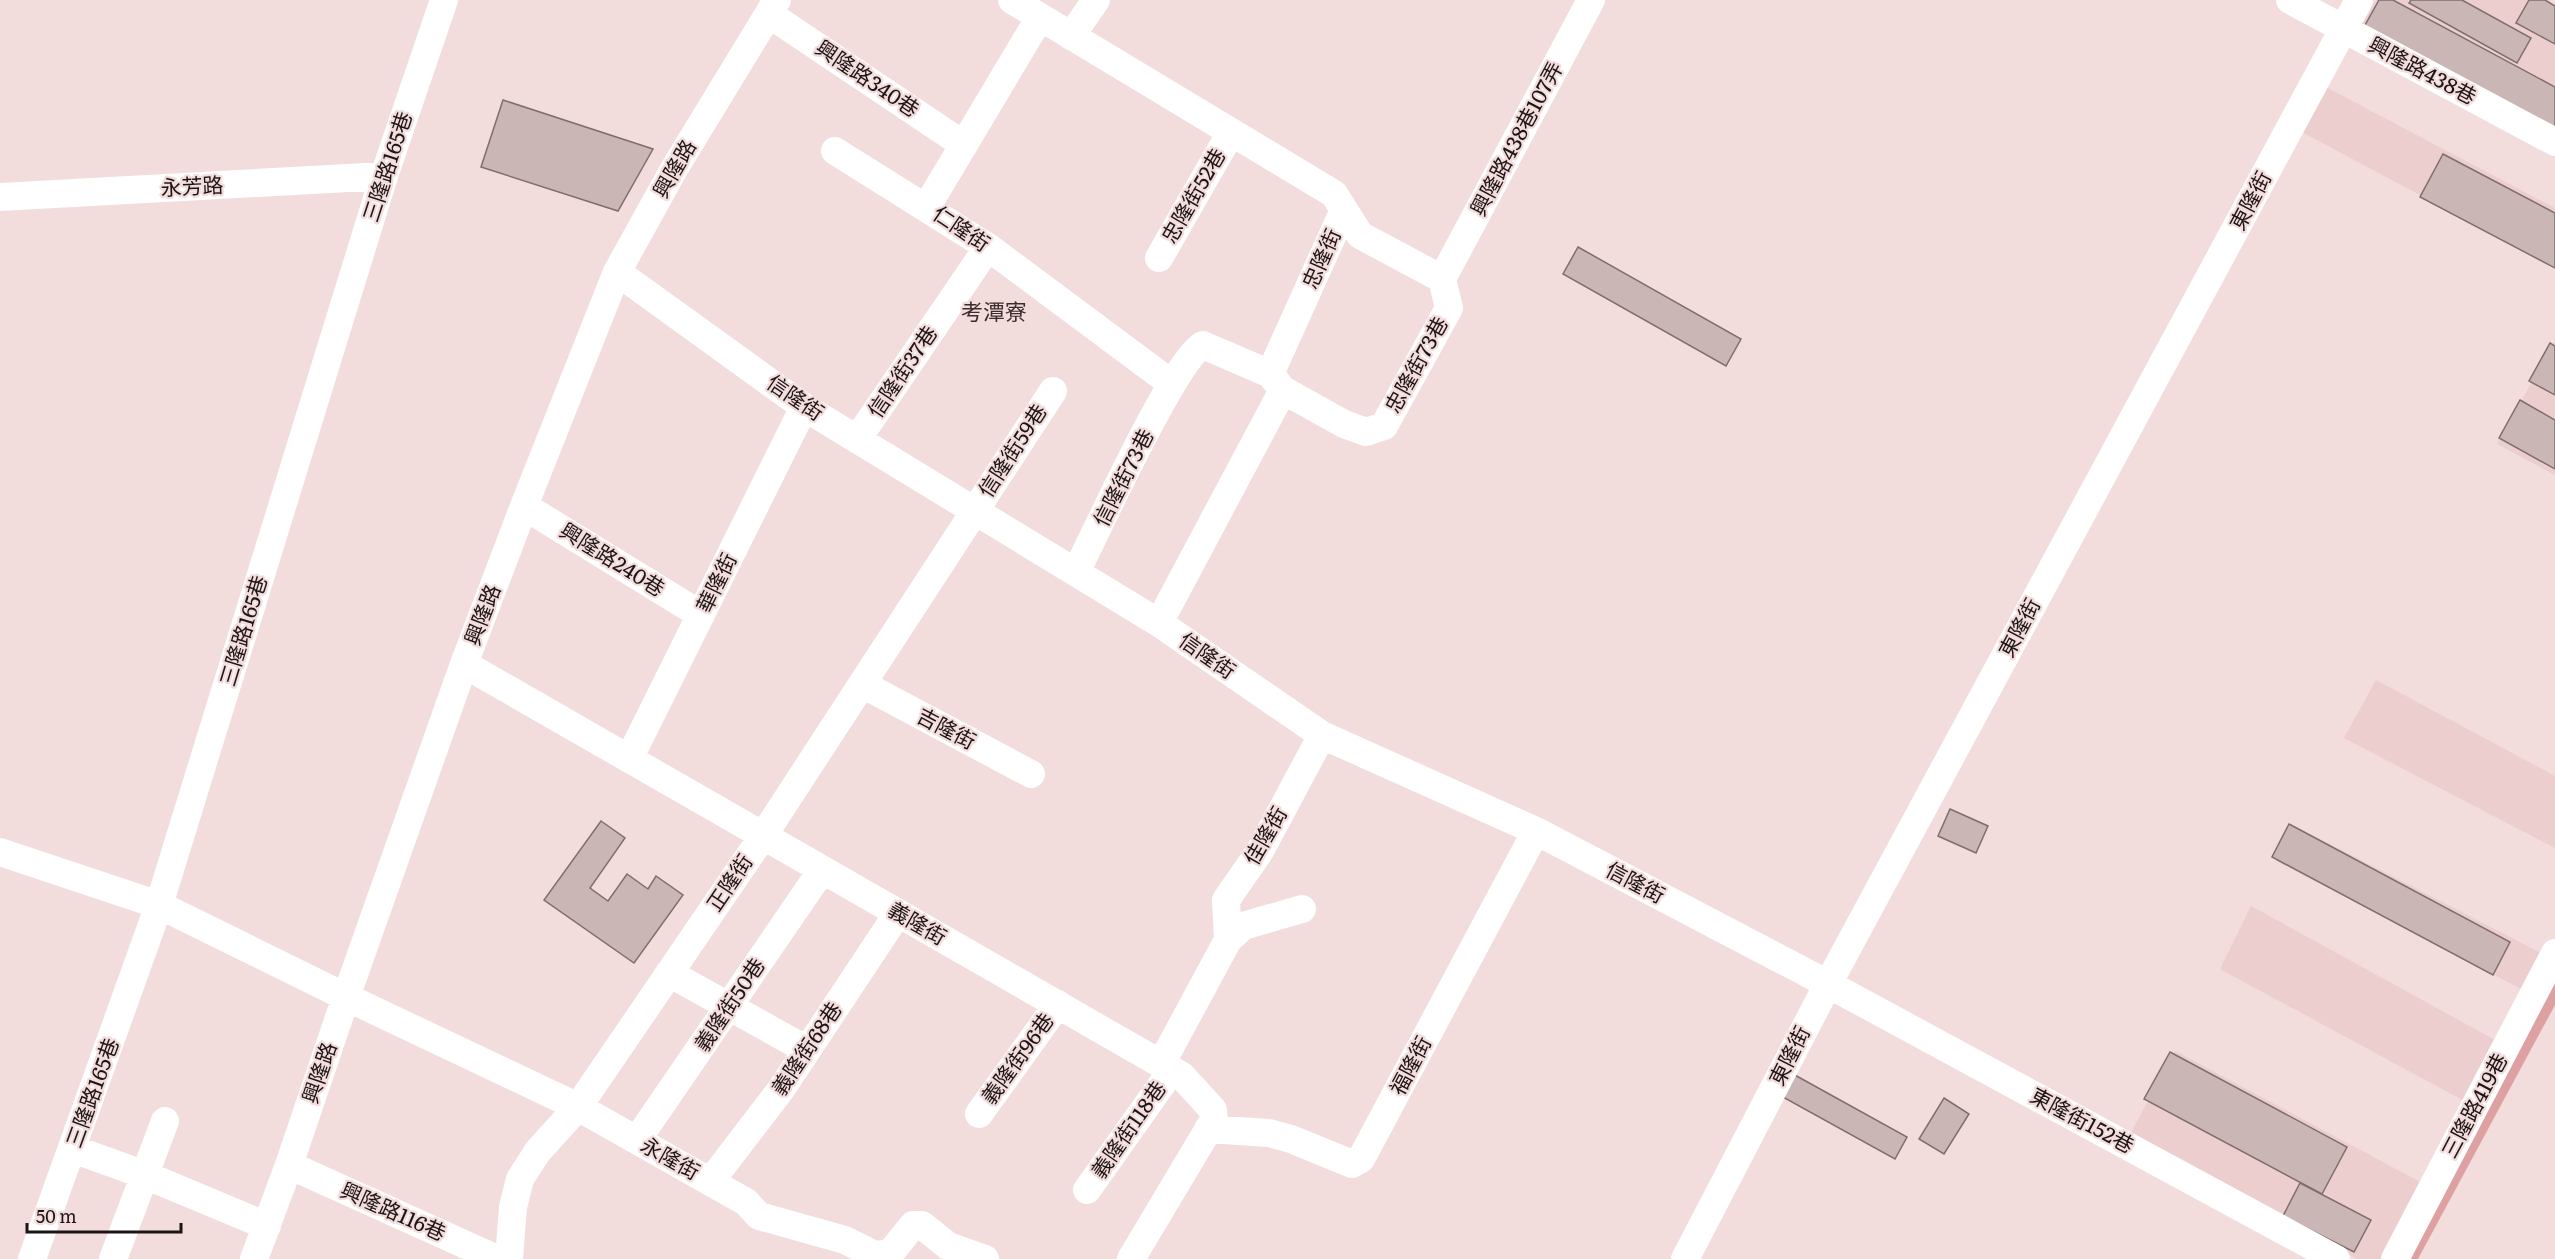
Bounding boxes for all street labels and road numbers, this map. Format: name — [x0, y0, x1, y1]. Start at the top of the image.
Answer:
street label: 興隆路438巷 — [2364, 27, 2483, 110]
street label: 興隆路340巷 — [810, 31, 926, 123]
street label: 興隆路438巷107弄 — [1461, 55, 1569, 221]
street label: 三隆路165巷 — [353, 107, 418, 225]
street label: 興隆路 — [644, 133, 702, 203]
street label: 忠隆街52巷 — [1152, 141, 1232, 248]
street label: 東隆街 — [2220, 165, 2277, 235]
street label: 永芳路 — [160, 167, 224, 202]
street label: 仁隆街 — [928, 196, 997, 257]
street label: 忠隆街 — [1293, 223, 1347, 293]
street label: 忠隆街73巷 — [1376, 310, 1454, 418]
street label: 信隆街37巷 — [859, 318, 943, 423]
street label: 信隆街 — [762, 365, 831, 426]
street label: 信隆街59巷 — [969, 397, 1053, 502]
street label: 信隆街73巷 — [1084, 423, 1160, 531]
street label: 興隆路240巷 — [555, 513, 672, 602]
street label: 華隆街 — [687, 547, 742, 617]
street label: 三隆路165巷 — [210, 571, 273, 690]
street label: 興隆路 — [455, 579, 506, 649]
street label: 東隆街 — [1989, 592, 2046, 662]
street label: 信隆街 — [1174, 623, 1243, 685]
street label: 吉隆街 — [912, 698, 982, 755]
street label: 佳隆街 — [1235, 800, 1293, 870]
street label: 正隆街 — [697, 847, 758, 916]
street label: 信隆街 — [1601, 852, 1671, 909]
street label: 義隆街 — [883, 893, 953, 951]
street label: 義隆街50巷 — [685, 951, 771, 1057]
street label: 義隆街68巷 — [762, 995, 848, 1101]
street label: 義隆街96巷 — [972, 1005, 1060, 1110]
street label: 東隆街 — [1760, 1020, 1816, 1090]
street label: 福隆街 — [1380, 1030, 1437, 1100]
street label: 三隆路165巷 — [57, 1033, 125, 1151]
street label: 興隆路 — [293, 1037, 343, 1107]
street label: 三隆路419巷 — [2432, 1047, 2513, 1163]
street label: 義隆街118巷 — [1082, 1074, 1172, 1184]
street label: 東隆街152巷 — [2026, 1078, 2141, 1159]
street label: 永隆街 — [636, 1128, 706, 1186]
street label: 興隆路116巷 — [336, 1173, 452, 1247]

